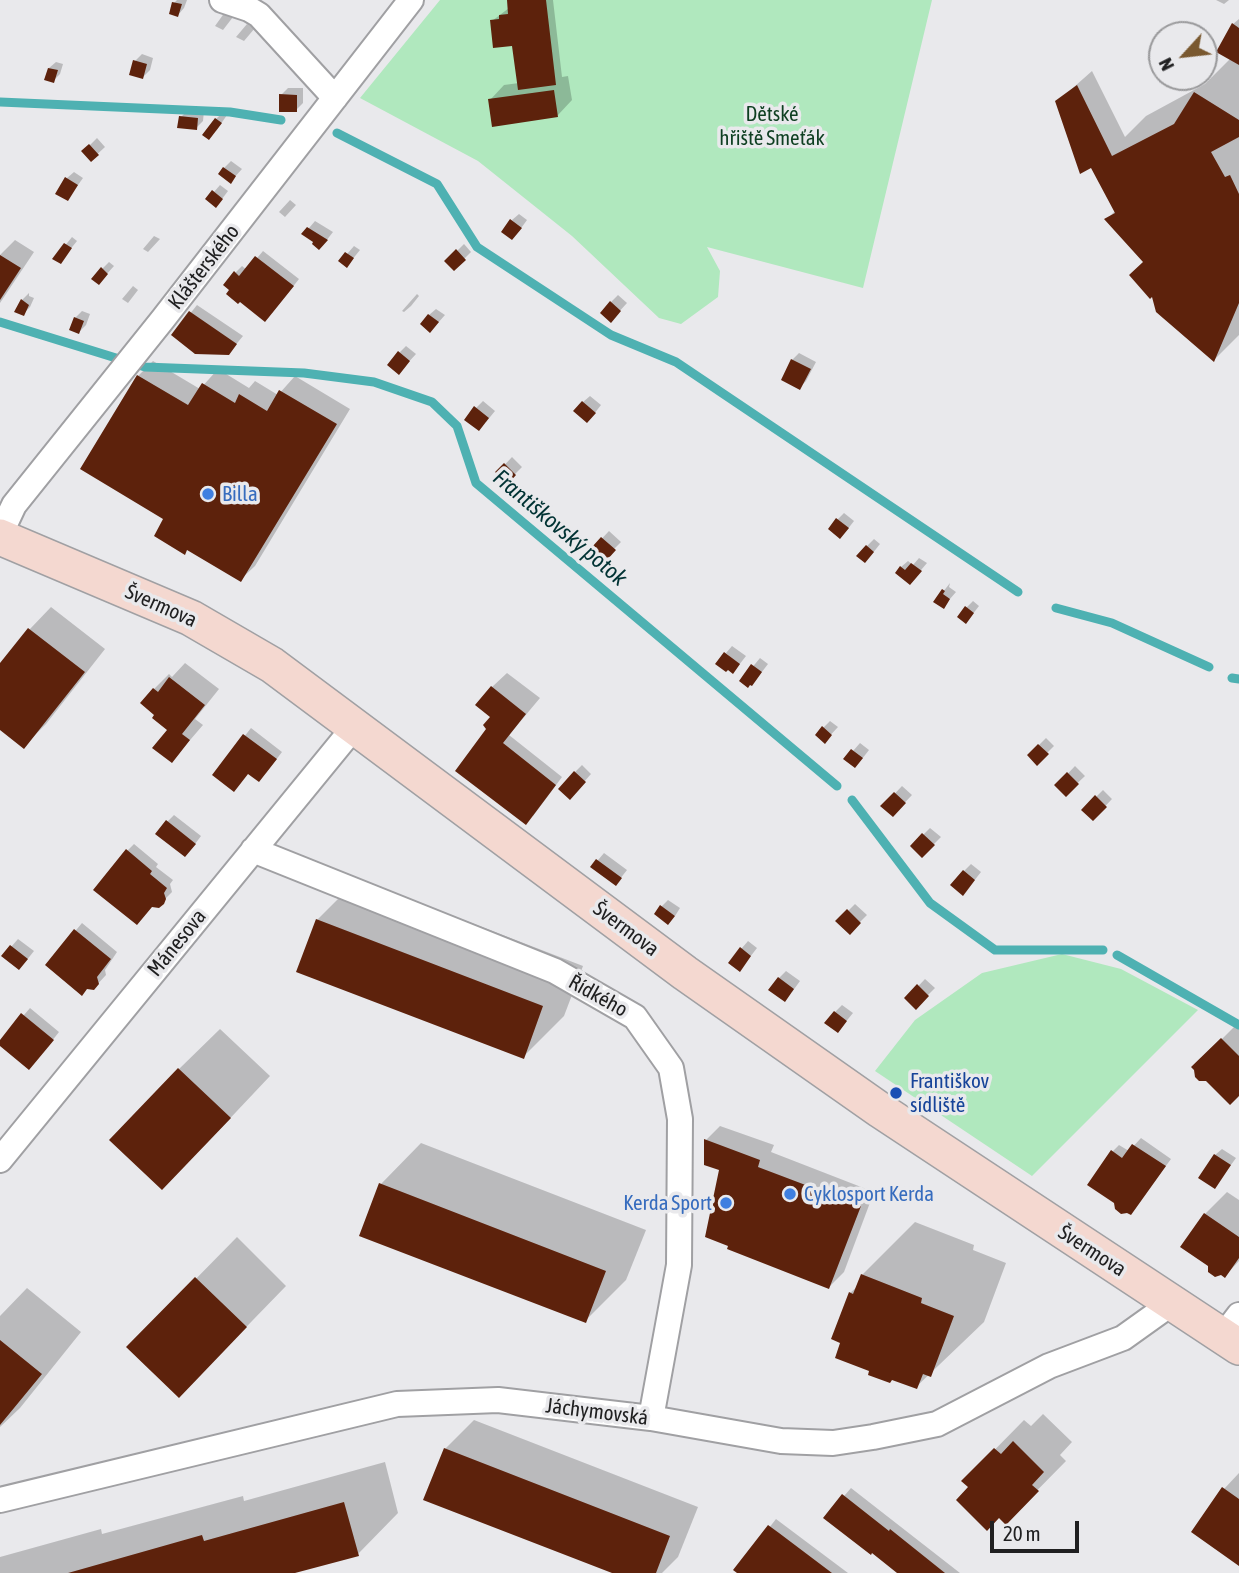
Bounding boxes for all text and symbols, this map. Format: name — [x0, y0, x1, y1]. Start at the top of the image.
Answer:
north arrow — [1148, 21, 1218, 91]
text: N — [1154, 55, 1178, 75]
park label: Dětské hřiště Smeťák — [719, 101, 825, 151]
street label: Klášterského — [163, 220, 245, 314]
water label: Františkovský potok — [487, 464, 633, 592]
place label: Billa — [222, 481, 258, 507]
marker: Billa — [200, 486, 216, 502]
street label: Švermova — [121, 579, 201, 633]
street label: Švermova — [588, 896, 664, 962]
street label: Mánesova — [142, 904, 212, 982]
street label: Řídkého — [564, 970, 632, 1022]
place label: Františkov sídliště — [910, 1068, 989, 1118]
marker: Františkov sídliště — [888, 1085, 904, 1101]
place label: Cyklosport Kerda — [804, 1181, 934, 1207]
marker: Cyklosport Kerda — [782, 1186, 798, 1202]
place label: Kerda Sport — [623, 1190, 712, 1216]
marker: Kerda Sport — [718, 1195, 734, 1211]
street label: Švermova — [1053, 1220, 1131, 1282]
street label: Jáchymovská — [544, 1393, 650, 1431]
scale bar — [994, 1506, 1083, 1550]
text: 20 m — [1003, 1521, 1041, 1545]

